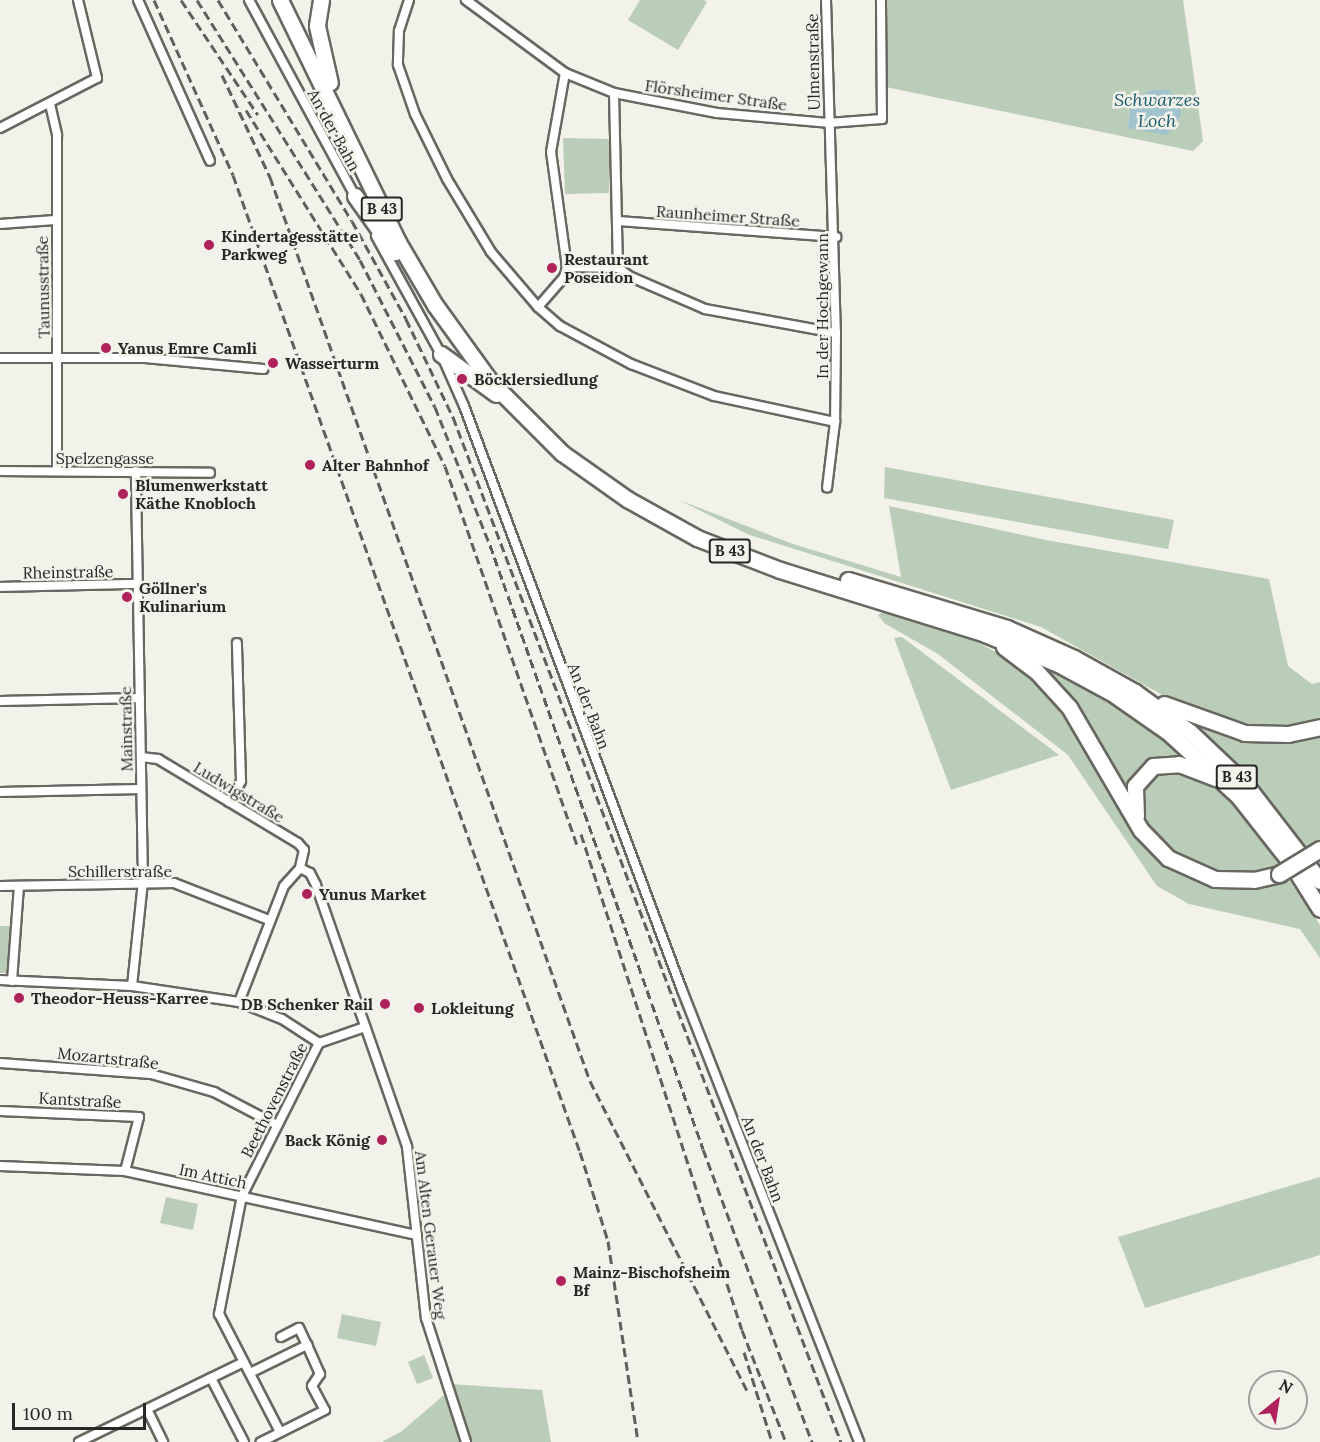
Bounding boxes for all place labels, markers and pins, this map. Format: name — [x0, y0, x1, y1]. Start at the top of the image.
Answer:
place label: Kindertagesstätte Parkweg — [221, 226, 358, 264]
marker: Kindertagesstätte Parkweg — [202, 238, 216, 252]
place label: Restaurant Poseidon — [564, 249, 649, 287]
marker: Restaurant Poseidon — [545, 261, 559, 275]
place label: Yanus Emre Camli — [118, 338, 257, 358]
marker: Yanus Emre Camli — [99, 341, 113, 355]
place label: Wasserturm — [285, 353, 379, 373]
marker: Wasserturm — [266, 356, 280, 370]
place label: Böcklersiedlung — [474, 369, 598, 389]
marker: Böcklersiedlung — [455, 372, 469, 386]
place label: Alter Bahnhof — [322, 455, 429, 475]
marker: Alter Bahnhof — [303, 458, 317, 472]
place label: Blumenwerkstatt Käthe Knobloch — [135, 475, 268, 513]
marker: Blumenwerkstatt Käthe Knobloch — [116, 487, 130, 501]
place label: Göllner's Kulinarium — [139, 578, 226, 616]
marker: Göllner's Kulinarium — [120, 590, 134, 604]
place label: Yunus Market — [319, 884, 426, 904]
marker: Yunus Market — [300, 887, 314, 901]
place label: Theodor-Heuss-Karree — [31, 988, 208, 1008]
marker: Theodor-Heuss-Karree — [12, 991, 26, 1005]
place label: DB Schenker Rail — [241, 994, 373, 1014]
marker: DB Schenker Rail — [378, 997, 392, 1011]
place label: Lokleitung — [431, 998, 514, 1018]
marker: Lokleitung — [412, 1001, 426, 1015]
place label: Back König — [285, 1130, 370, 1150]
marker: Back König — [375, 1133, 389, 1147]
place label: Mainz-Bischofsheim Bf — [573, 1262, 730, 1300]
marker: Mainz-Bischofsheim Bf — [554, 1274, 568, 1288]

